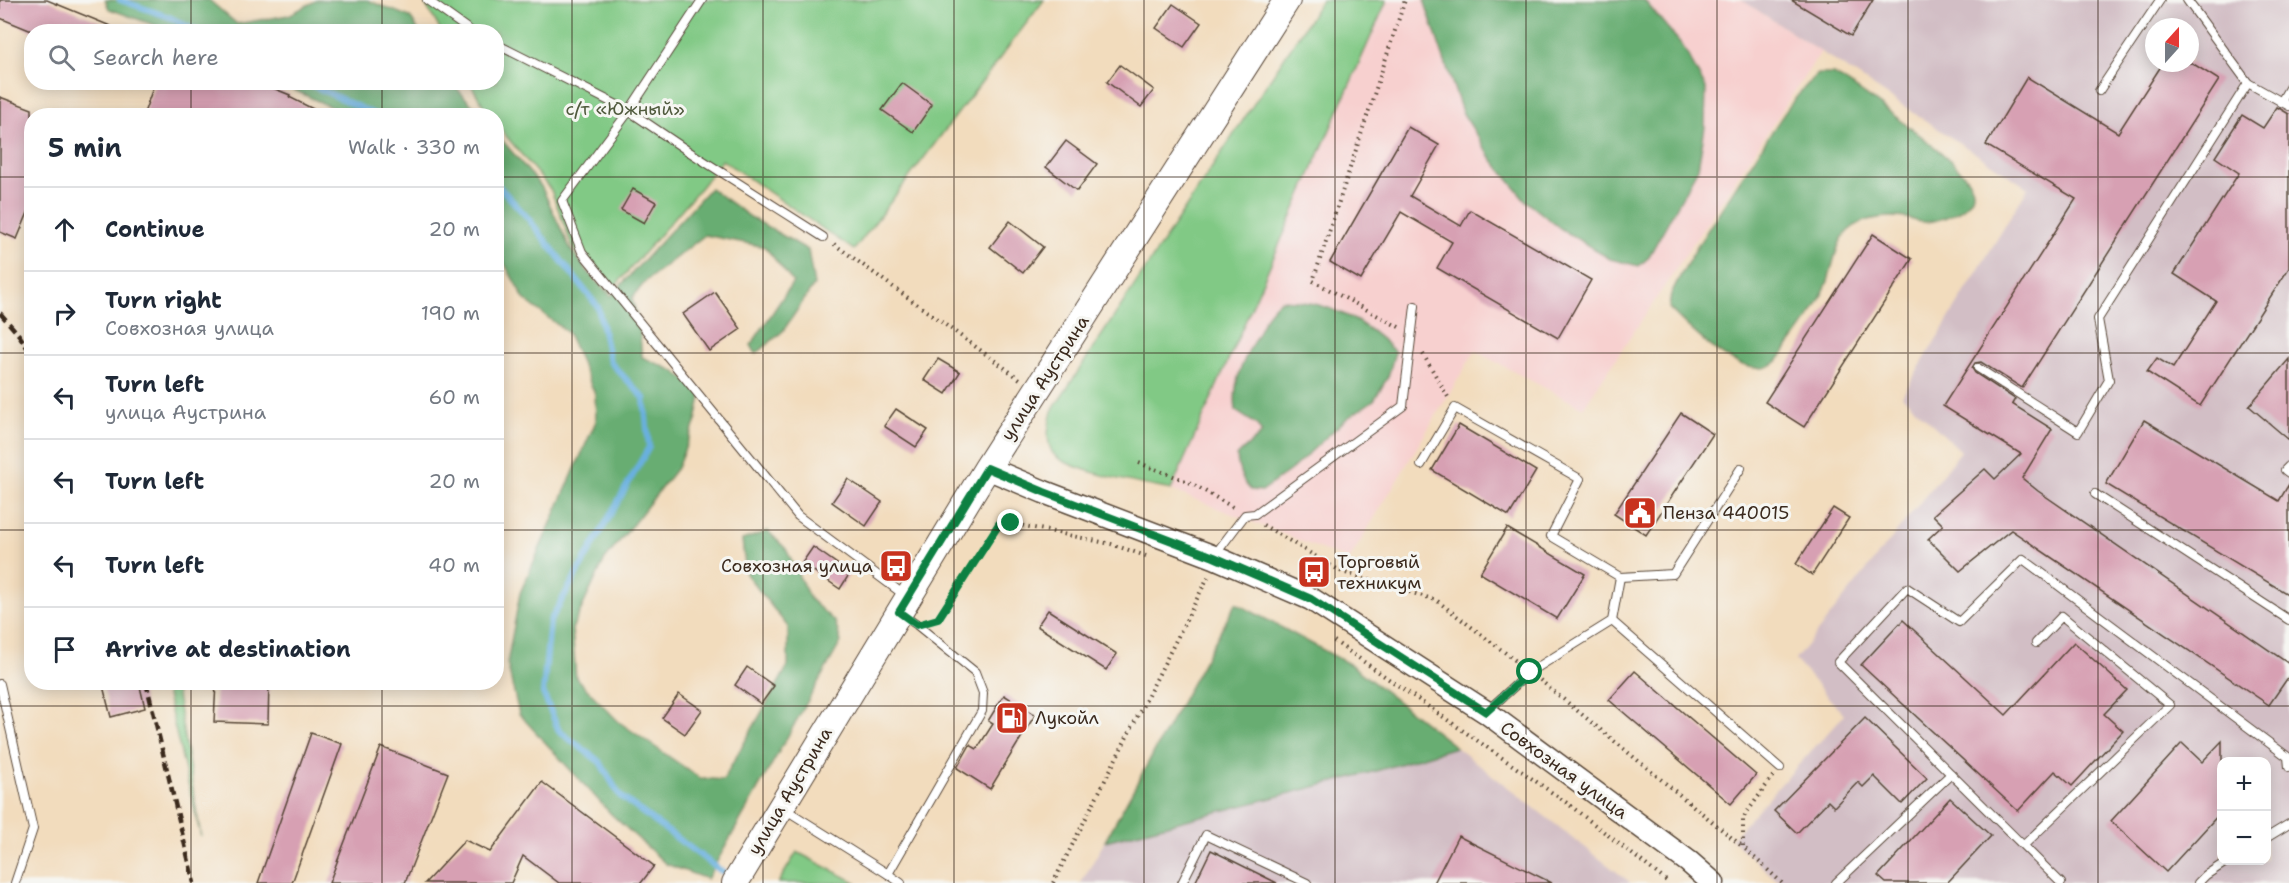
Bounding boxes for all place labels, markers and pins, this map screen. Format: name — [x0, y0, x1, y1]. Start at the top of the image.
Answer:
public building icon: Пенза 440015 — [1622, 495, 1658, 531]
place label: Пенза 440015 — [1663, 501, 1789, 525]
bus stop icon: Совхозная улица — [878, 548, 914, 584]
place label: Торговый техникум — [1337, 550, 1421, 595]
place label: Совхозная улица — [721, 554, 873, 578]
bus stop icon: Торговый техникум — [1296, 554, 1332, 590]
fuel station icon: Лукойл — [994, 700, 1030, 736]
place label: Лукойл — [1035, 706, 1099, 730]

